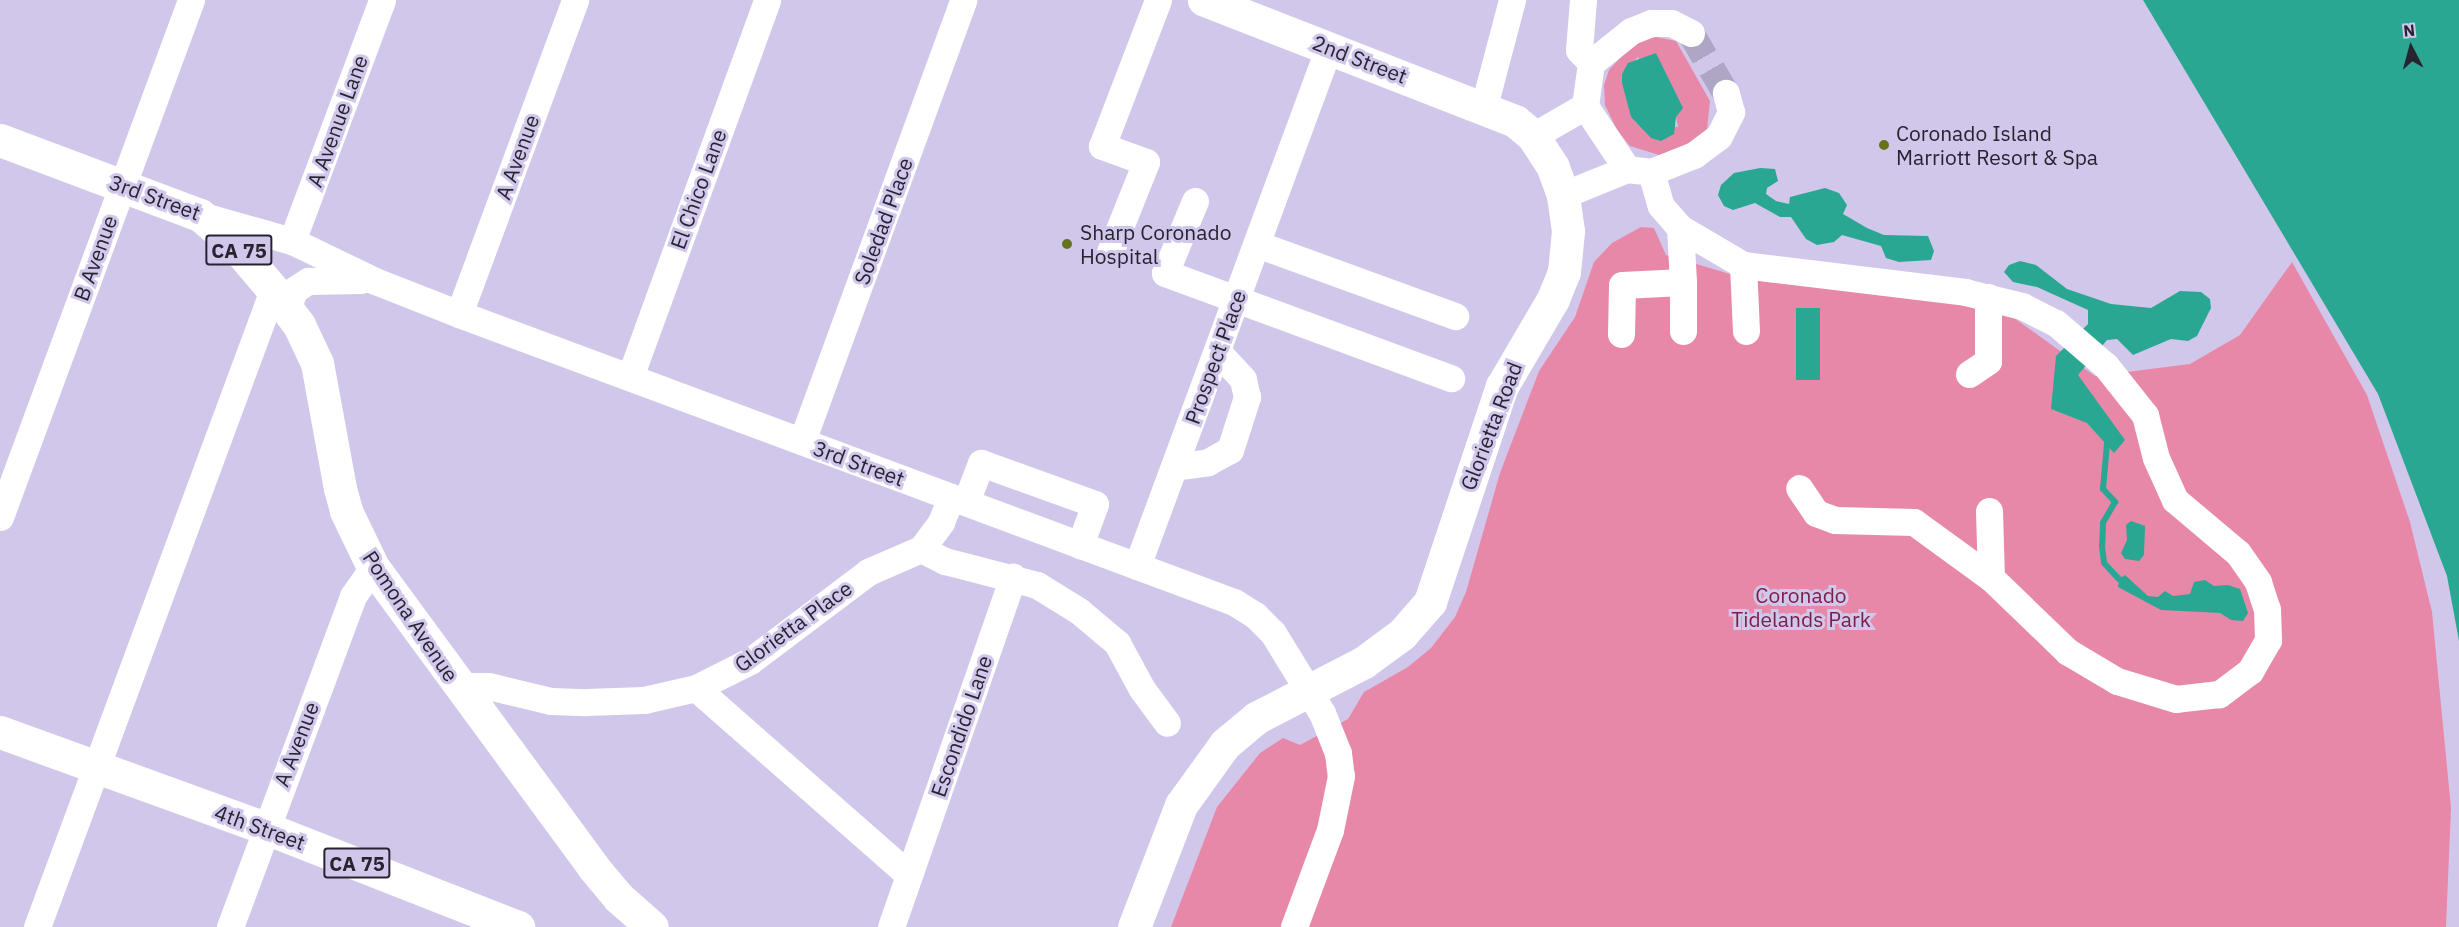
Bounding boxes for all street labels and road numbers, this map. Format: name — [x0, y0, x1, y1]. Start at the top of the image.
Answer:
street label: 2nd Street — [1309, 29, 1411, 89]
street label: A Avenue Lane — [301, 52, 373, 190]
street label: A Avenue — [490, 111, 544, 203]
street label: El Chico Lane — [665, 126, 731, 252]
street label: Soledad Place — [848, 154, 918, 288]
street label: 3rd Street — [106, 169, 204, 225]
street label: B Avenue — [68, 212, 122, 304]
road number: CA 75 — [204, 233, 274, 267]
street label: Prospect Place — [1179, 287, 1251, 427]
street label: Glorietta Road — [1455, 358, 1527, 494]
street label: 3rd Street — [810, 435, 908, 491]
street label: Pomona Avenue — [358, 546, 464, 686]
street label: Glorietta Place — [729, 575, 857, 677]
street label: Escondido Lane — [925, 652, 997, 800]
street label: A Avenue — [268, 698, 324, 790]
street label: 4th Street — [211, 799, 309, 855]
road number: CA 75 — [322, 846, 392, 880]

